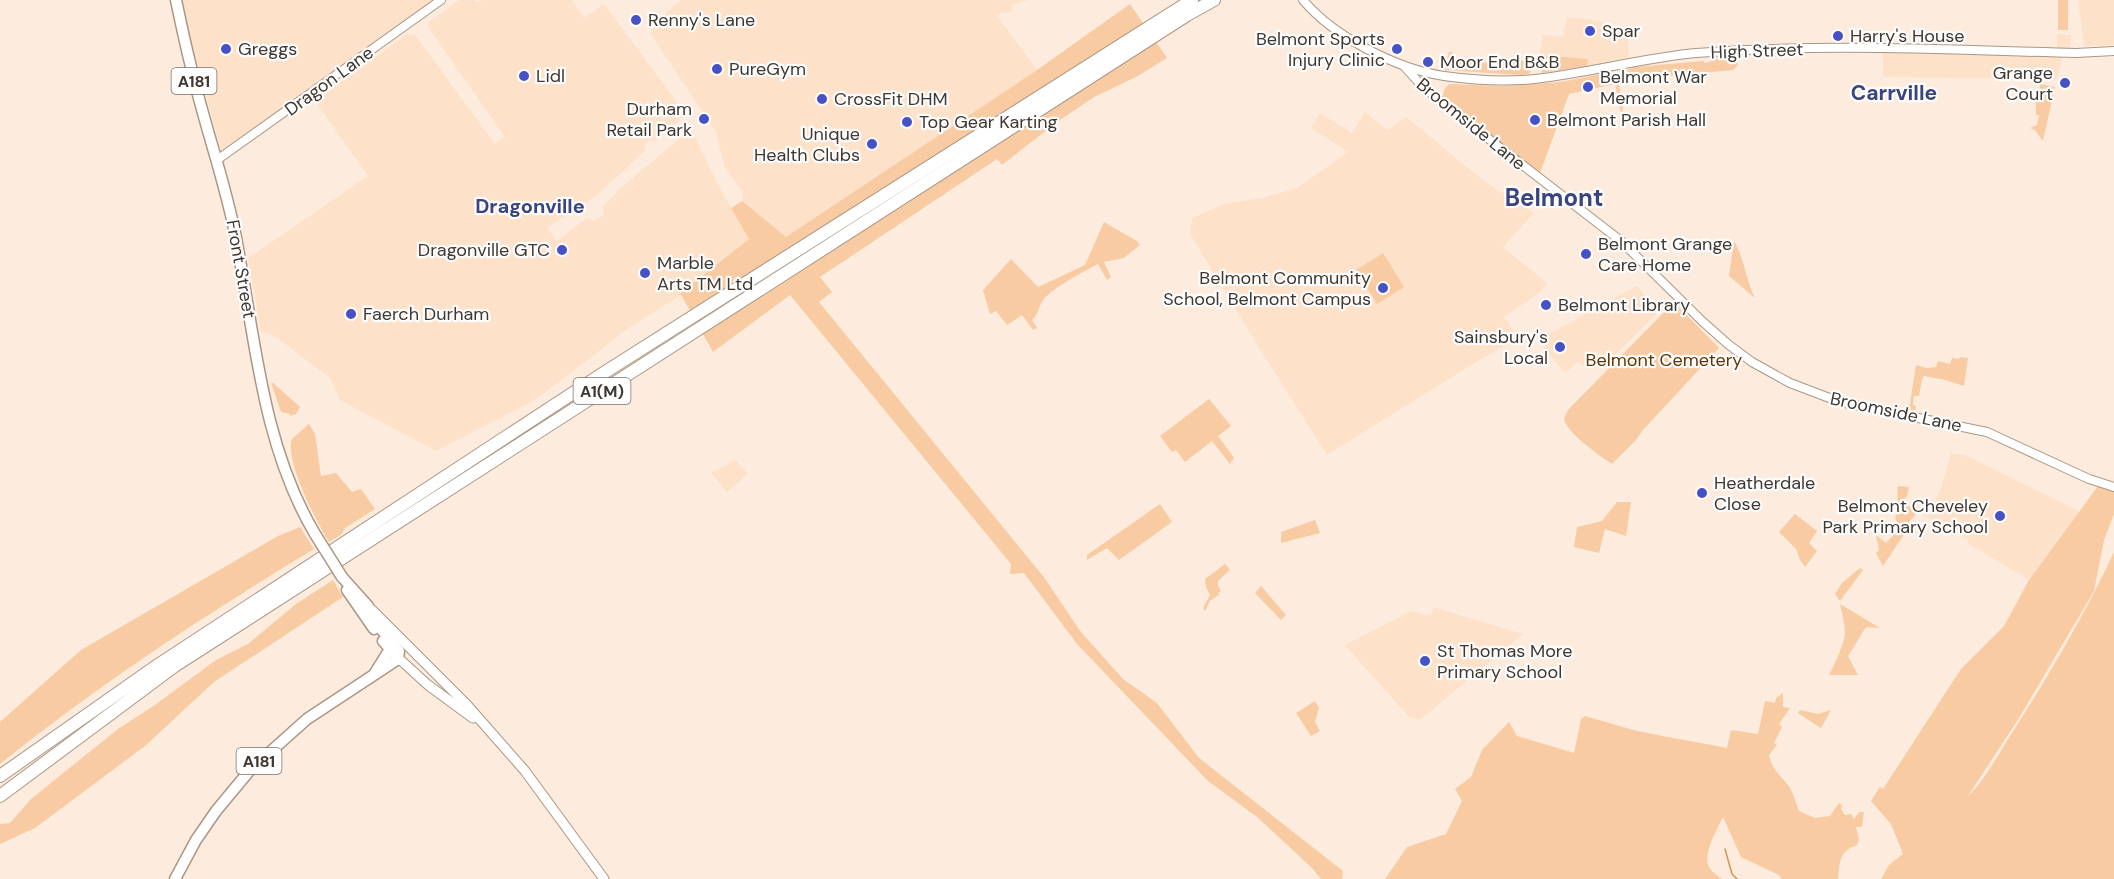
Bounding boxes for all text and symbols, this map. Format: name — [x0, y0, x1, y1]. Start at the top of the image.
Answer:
place label: Renny's Lane — [648, 8, 755, 32]
marker: Renny's Lane — [629, 13, 643, 27]
place label: Spar — [1602, 19, 1640, 43]
marker: Spar — [1583, 24, 1597, 38]
place label: Harry's House — [1850, 24, 1965, 48]
place label: Belmont Sports Injury Clinic — [1256, 27, 1385, 72]
marker: Harry's House — [1831, 29, 1845, 43]
place label: Greggs — [238, 37, 297, 61]
street label: High Street — [1710, 37, 1804, 65]
street label: Dragon Lane — [280, 41, 378, 121]
marker: Greggs — [219, 42, 233, 56]
marker: Belmont Sports Injury Clinic — [1390, 42, 1404, 56]
place label: Moor End B&B — [1440, 50, 1560, 74]
marker: Moor End B&B — [1421, 55, 1435, 69]
place label: PureGym — [729, 57, 806, 81]
place label: Grange Court — [1993, 61, 2053, 106]
marker: PureGym — [710, 62, 724, 76]
place label: Lidl — [536, 64, 565, 88]
place label: Belmont War Memorial — [1600, 65, 1707, 110]
road number: A181 — [172, 68, 216, 94]
marker: Lidl — [517, 69, 531, 83]
street label: Broomside Lane — [1411, 72, 1531, 176]
marker: Grange Court — [2058, 76, 2072, 90]
district label: Carrville — [1851, 79, 1937, 107]
marker: Belmont War Memorial — [1581, 80, 1595, 94]
place label: CrossFit DHM — [834, 87, 948, 111]
marker: CrossFit DHM — [815, 92, 829, 106]
place label: Durham Retail Park — [606, 97, 692, 142]
place label: Belmont Parish Hall — [1547, 108, 1706, 132]
place label: Top Gear Karting — [919, 110, 1058, 134]
marker: Durham Retail Park — [697, 112, 711, 126]
marker: Belmont Parish Hall — [1528, 113, 1542, 127]
marker: Top Gear Karting — [900, 115, 914, 129]
place label: Unique Health Clubs — [754, 122, 860, 167]
marker: Unique Health Clubs — [865, 137, 879, 151]
district label: Belmont — [1505, 182, 1603, 213]
district label: Dragonville — [475, 193, 585, 219]
street label: Front Street — [221, 218, 261, 320]
place label: Belmont Grange Care Home — [1598, 232, 1732, 277]
place label: Dragonville GTC — [418, 238, 550, 262]
marker: Dragonville GTC — [555, 243, 569, 257]
marker: Belmont Grange Care Home — [1579, 247, 1593, 261]
place label: Marble Arts TM Ltd — [657, 251, 753, 296]
marker: Marble Arts TM Ltd — [638, 266, 652, 280]
place label: Belmont Community School, Belmont Campus — [1163, 266, 1371, 311]
marker: Belmont Community School, Belmont Campus — [1376, 281, 1390, 295]
place label: Belmont Library — [1558, 293, 1690, 317]
marker: Belmont Library — [1539, 298, 1553, 312]
place label: Faerch Durham — [363, 302, 489, 326]
marker: Faerch Durham — [344, 307, 358, 321]
place label: Sainsbury's Local — [1454, 325, 1548, 370]
marker: Sainsbury's Local — [1553, 340, 1567, 354]
park label: Belmont Cemetery — [1586, 348, 1742, 372]
road number: A1(M) — [574, 378, 630, 404]
street label: Broomside Lane — [1828, 386, 1964, 438]
place label: Heatherdale Close — [1714, 471, 1815, 516]
marker: Heatherdale Close — [1695, 486, 1709, 500]
place label: Belmont Cheveley Park Primary School — [1823, 494, 1988, 539]
marker: Belmont Cheveley Park Primary School — [1993, 509, 2007, 523]
place label: St Thomas More Primary School — [1437, 639, 1572, 684]
marker: St Thomas More Primary School — [1418, 654, 1432, 668]
road number: A181 — [236, 748, 282, 774]

